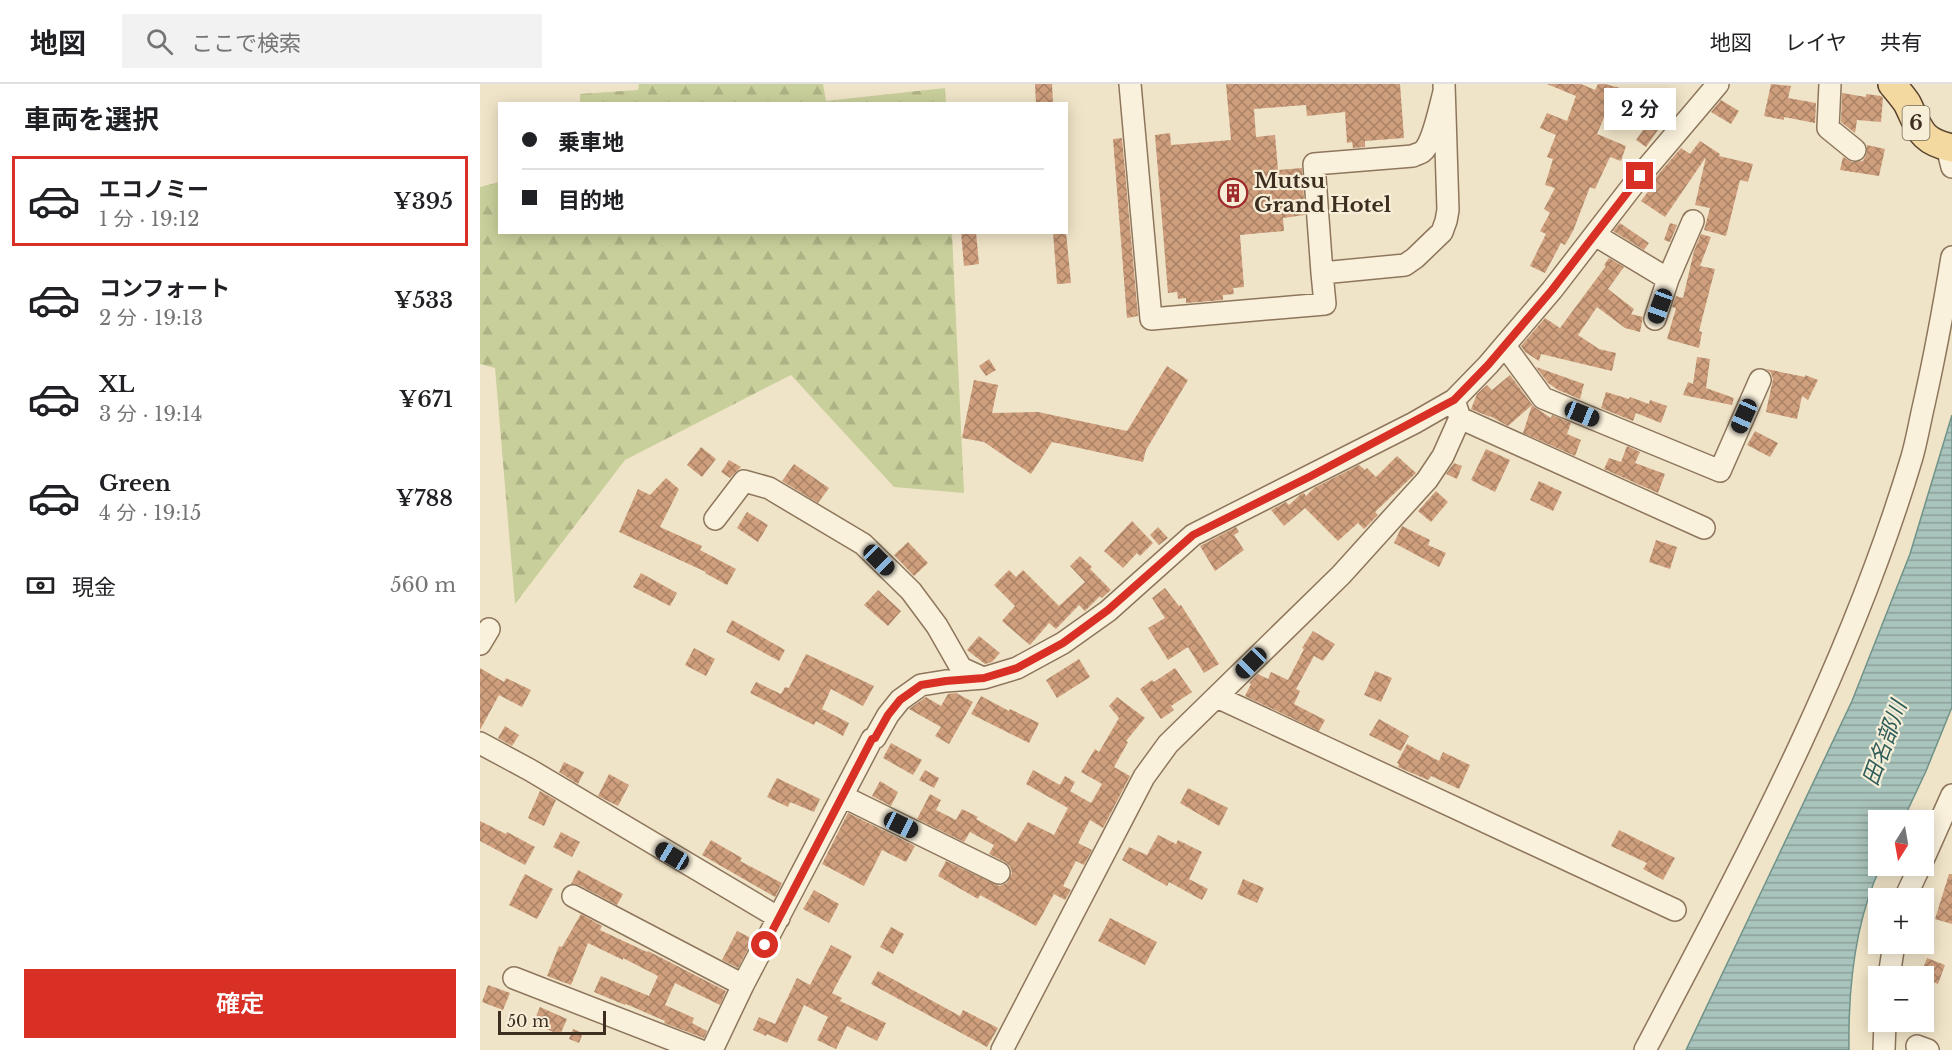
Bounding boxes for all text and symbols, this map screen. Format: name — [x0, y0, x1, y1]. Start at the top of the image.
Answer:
search box — [122, 14, 542, 68]
icon: search — [143, 25, 176, 58]
text: 地図 — [30, 26, 86, 61]
text: ここで検索 — [191, 30, 301, 57]
text: 地図 — [1710, 30, 1752, 56]
text: レイヤ — [1785, 30, 1847, 56]
text: 共有 — [1880, 30, 1922, 56]
callout: 2 分 — [1604, 89, 1676, 131]
text: 2 分 — [1621, 97, 1659, 121]
text: 車両を選択 — [24, 103, 159, 136]
road number: 6 — [1902, 106, 1930, 140]
text: 乗車地 — [558, 129, 624, 156]
route end — [1626, 162, 1653, 189]
place label: Mutsu Grand Hotel — [1254, 168, 1392, 218]
icon: car — [27, 174, 81, 228]
text: エコノミー — [99, 176, 209, 203]
building icon: Mutsu Grand Hotel — [1217, 177, 1249, 209]
text: 目的地 — [558, 187, 624, 214]
text: ¥395 — [393, 188, 453, 215]
text: 1 分 · 19:12 — [99, 207, 200, 231]
icon: car — [27, 273, 81, 327]
text: コンフォート — [99, 275, 230, 302]
car — [1645, 286, 1675, 326]
text: ¥533 — [394, 287, 453, 314]
text: 2 分 · 19:13 — [99, 306, 203, 330]
text: XL — [99, 371, 134, 398]
icon: car — [27, 372, 81, 426]
text: ¥671 — [399, 386, 453, 413]
car — [1728, 396, 1760, 436]
car — [1562, 399, 1602, 429]
text: 3 分 · 19:14 — [99, 402, 202, 426]
text: Green — [99, 470, 171, 497]
icon: car — [27, 471, 81, 525]
text: ¥788 — [396, 485, 453, 512]
text: 4 分 · 19:15 — [99, 501, 201, 525]
car — [860, 541, 898, 579]
icon: cash — [24, 569, 57, 602]
text: 560 m — [390, 573, 456, 597]
text: 現金 — [72, 574, 116, 601]
car — [1232, 644, 1270, 682]
water label: 田名部川 — [1857, 695, 1913, 789]
car — [881, 809, 921, 841]
north arrow — [1868, 810, 1934, 876]
map controls — [1868, 810, 1934, 1032]
car — [652, 839, 692, 873]
button: + — [1868, 888, 1934, 954]
route start — [751, 931, 778, 958]
button: − — [1868, 966, 1934, 1032]
button: 確定 — [24, 969, 456, 1038]
scale bar — [498, 1008, 606, 1036]
text: 50 m — [507, 1011, 549, 1031]

